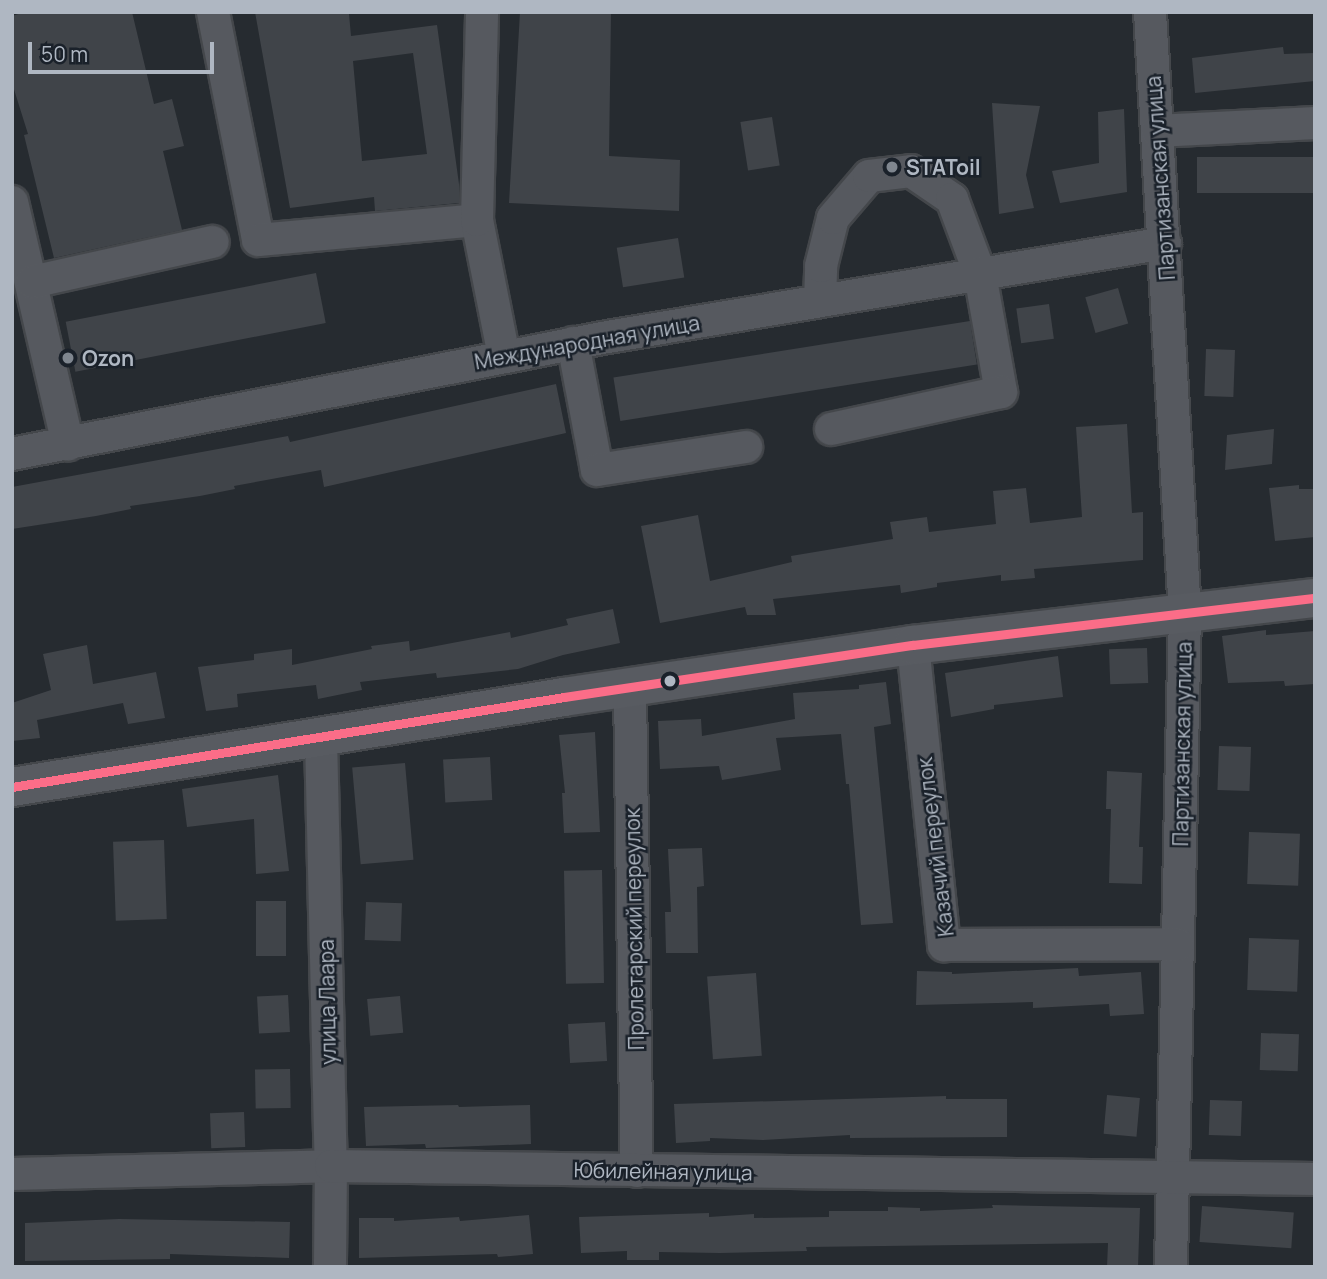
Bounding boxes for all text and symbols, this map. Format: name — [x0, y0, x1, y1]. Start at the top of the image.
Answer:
scale bar — [32, 28, 217, 72]
text: 50 m — [41, 40, 88, 68]
street label: Партизанская улица — [1140, 75, 1180, 281]
place label: STAToil — [906, 154, 981, 180]
marker: STAToil — [884, 159, 900, 175]
street label: Международная улица — [472, 310, 702, 374]
place label: Ozon — [82, 345, 134, 371]
marker: Ozon — [60, 350, 76, 366]
street label: Партизанская улица — [1168, 641, 1196, 847]
unlabelled marker — [663, 674, 677, 688]
street label: Казачий переулок — [912, 756, 958, 938]
street label: Пролетарский переулок — [619, 808, 649, 1050]
street label: улица Лаара — [313, 939, 341, 1065]
street label: Юбилейная улица — [573, 1157, 753, 1185]

